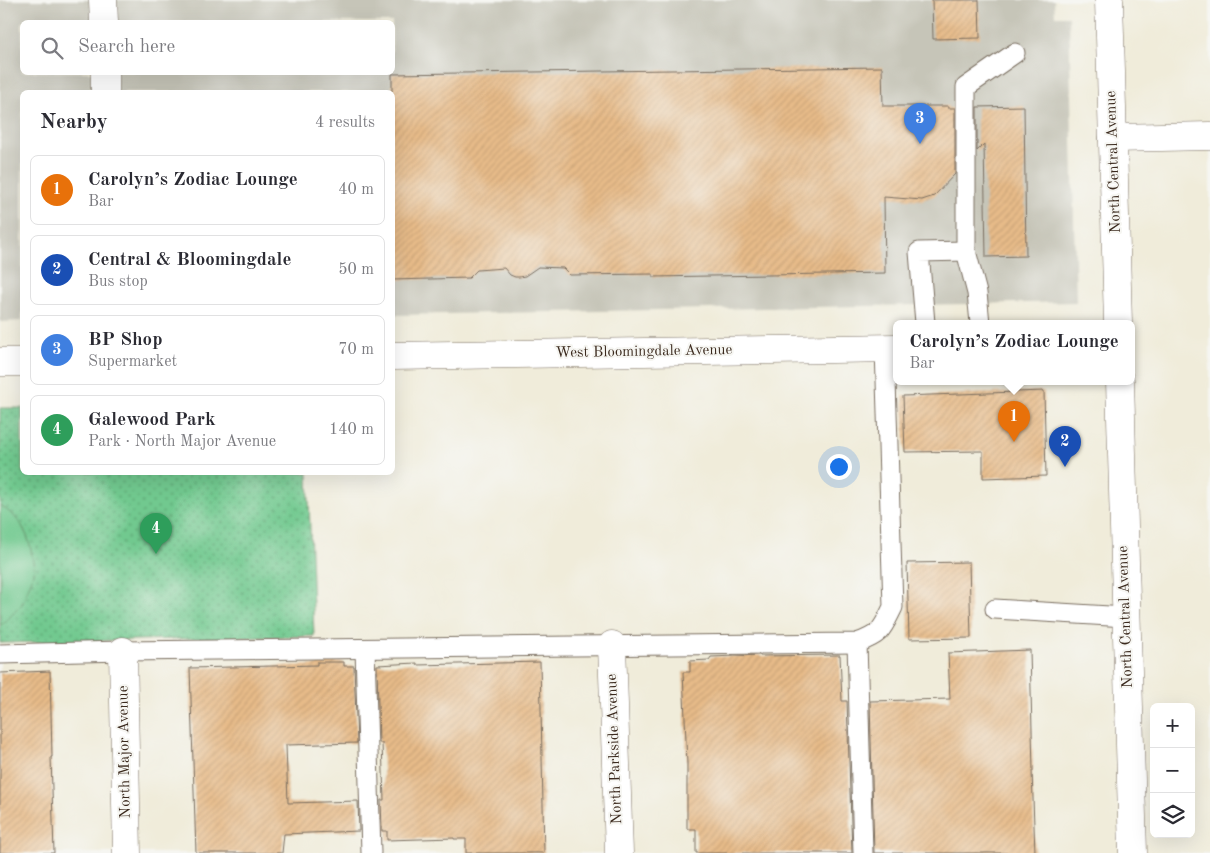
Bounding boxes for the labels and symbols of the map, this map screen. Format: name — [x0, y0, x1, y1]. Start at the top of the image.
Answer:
street label: North Central Avenue — [1104, 90, 1124, 233]
pin: 3 — [904, 103, 936, 144]
street label: West Bloomingdale Avenue — [555, 343, 733, 361]
pin: 1 — [998, 401, 1030, 442]
pin: 2 — [1049, 426, 1081, 467]
your location — [826, 454, 852, 480]
pin: 4 — [140, 513, 172, 554]
street label: North Central Avenue — [1116, 545, 1136, 688]
street label: North Parkside Avenue — [605, 673, 625, 825]
street label: North Major Avenue — [116, 685, 134, 819]

